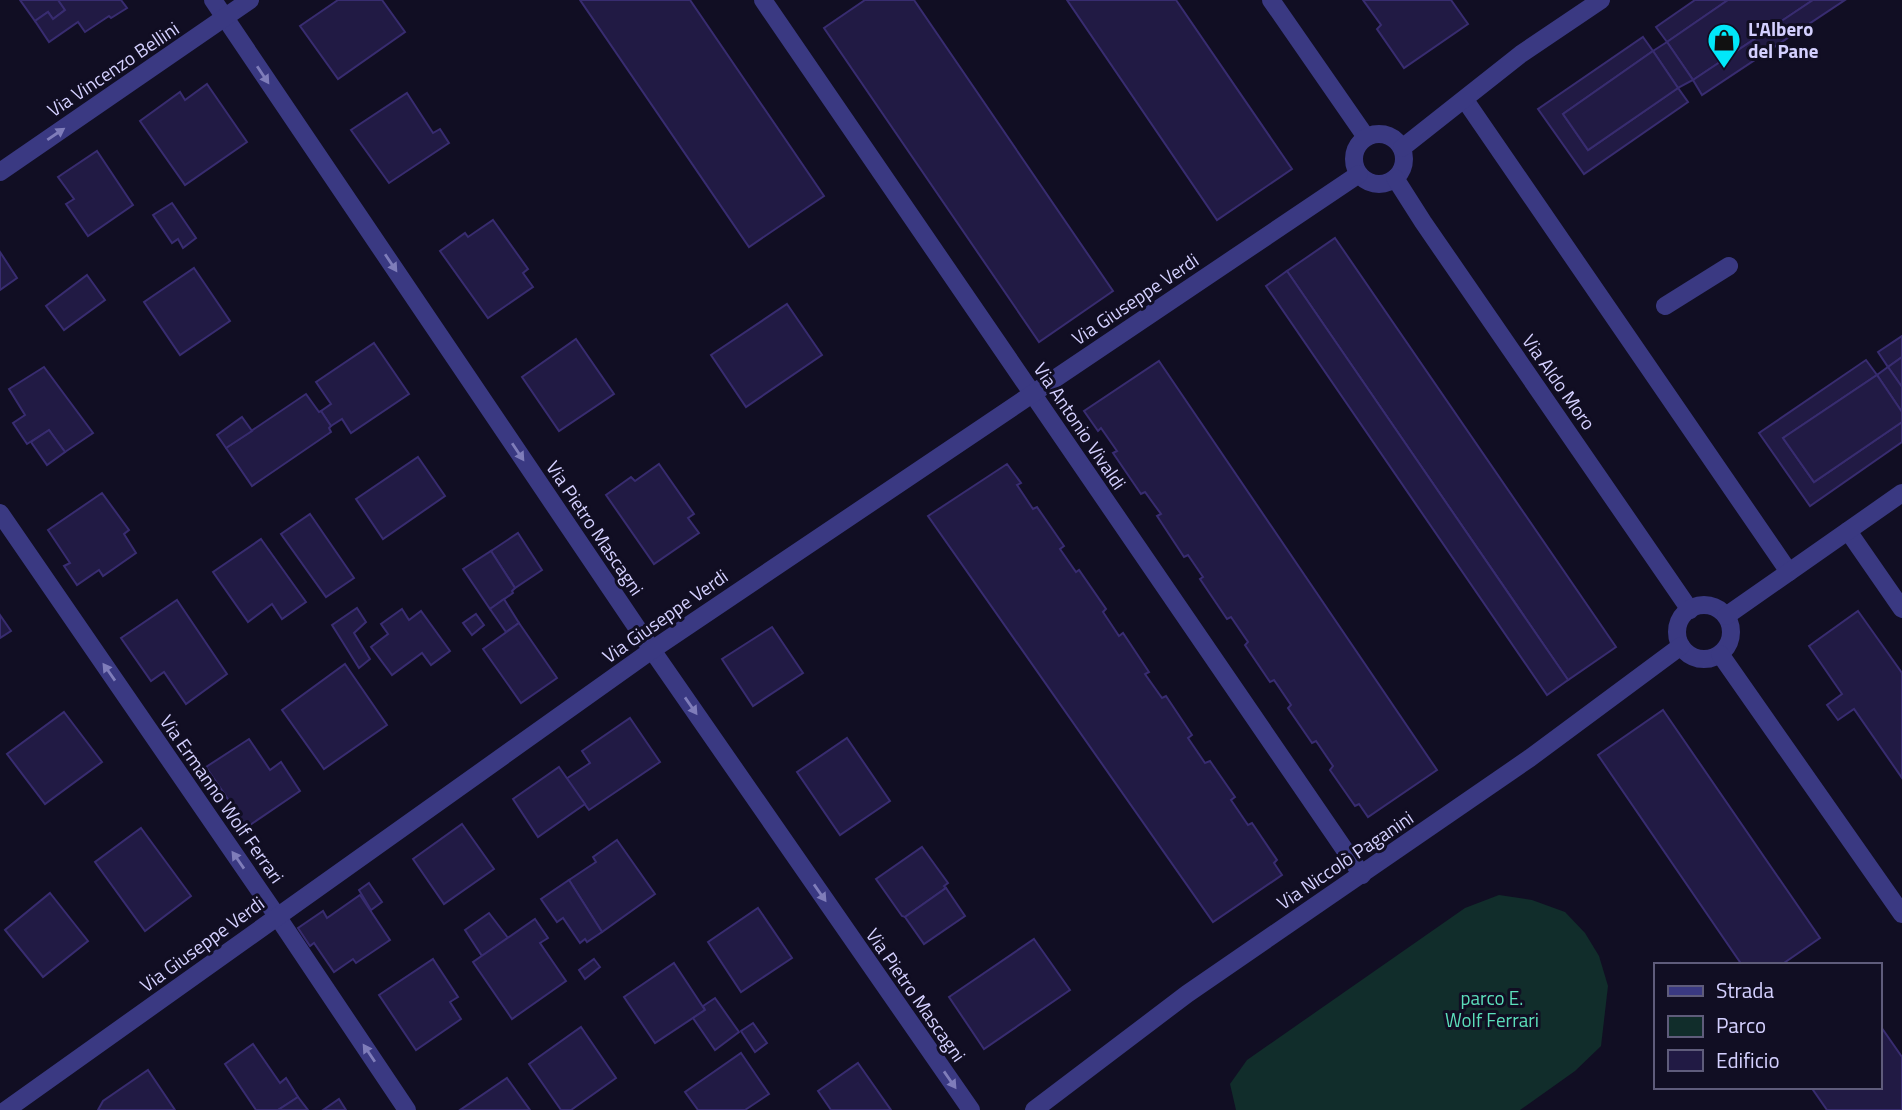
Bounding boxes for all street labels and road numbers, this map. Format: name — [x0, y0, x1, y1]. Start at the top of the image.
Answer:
street label: Via Vincenzo Bellini — [41, 14, 185, 124]
street label: Via Giuseppe Verdi — [1065, 245, 1204, 352]
street label: Via Aldo Moro — [1516, 328, 1603, 436]
street label: Via Antonio Vivaldi — [1027, 356, 1134, 495]
street label: Via Pietro Mascagni — [539, 454, 651, 601]
street label: Via Giuseppe Verdi — [596, 561, 734, 670]
street label: Via Ermanno Wolf Ferrari — [153, 708, 292, 889]
street label: Via Niccolò Paganini — [1270, 803, 1419, 916]
street label: Via Giuseppe Verdi — [133, 888, 270, 999]
street label: Via Pietro Mascagni — [859, 922, 973, 1067]

